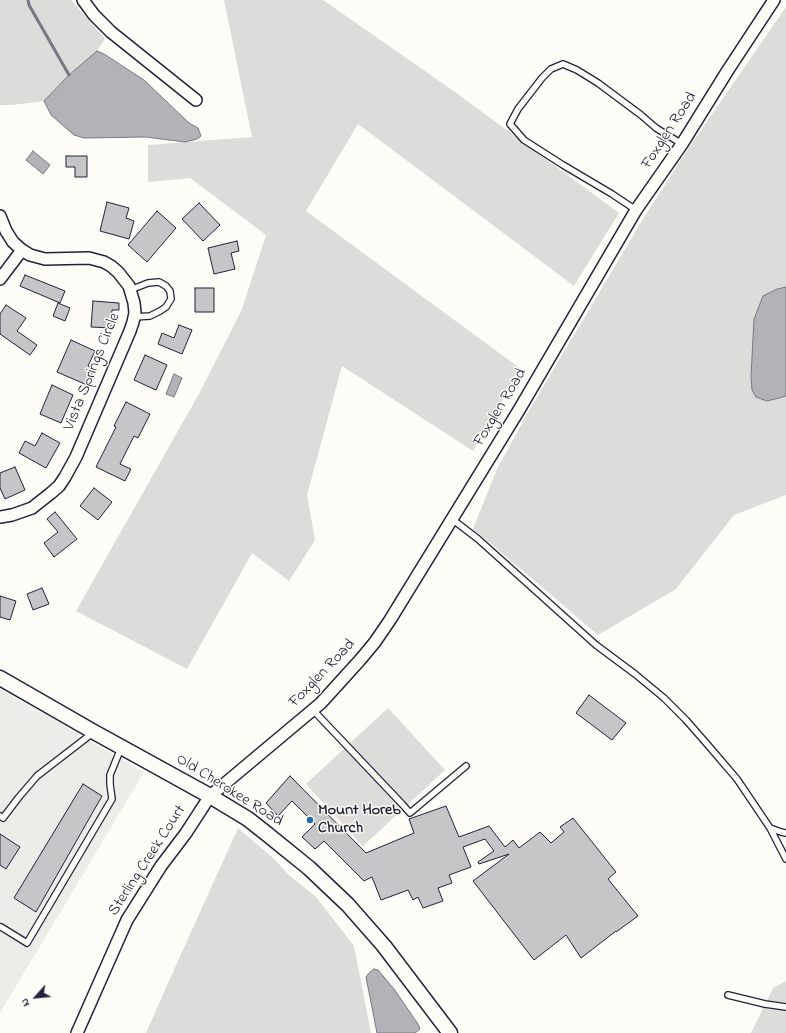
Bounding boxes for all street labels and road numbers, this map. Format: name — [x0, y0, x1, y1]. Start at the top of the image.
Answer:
street label: Foxglen Road — [638, 89, 702, 173]
street label: Vista Springs Circle — [61, 310, 125, 434]
street label: Foxglen Road — [470, 366, 532, 450]
street label: Foxglen Road — [286, 636, 360, 712]
street label: Old Cherokee Road — [172, 750, 286, 832]
street label: Sterling Creek Court — [105, 802, 191, 920]

